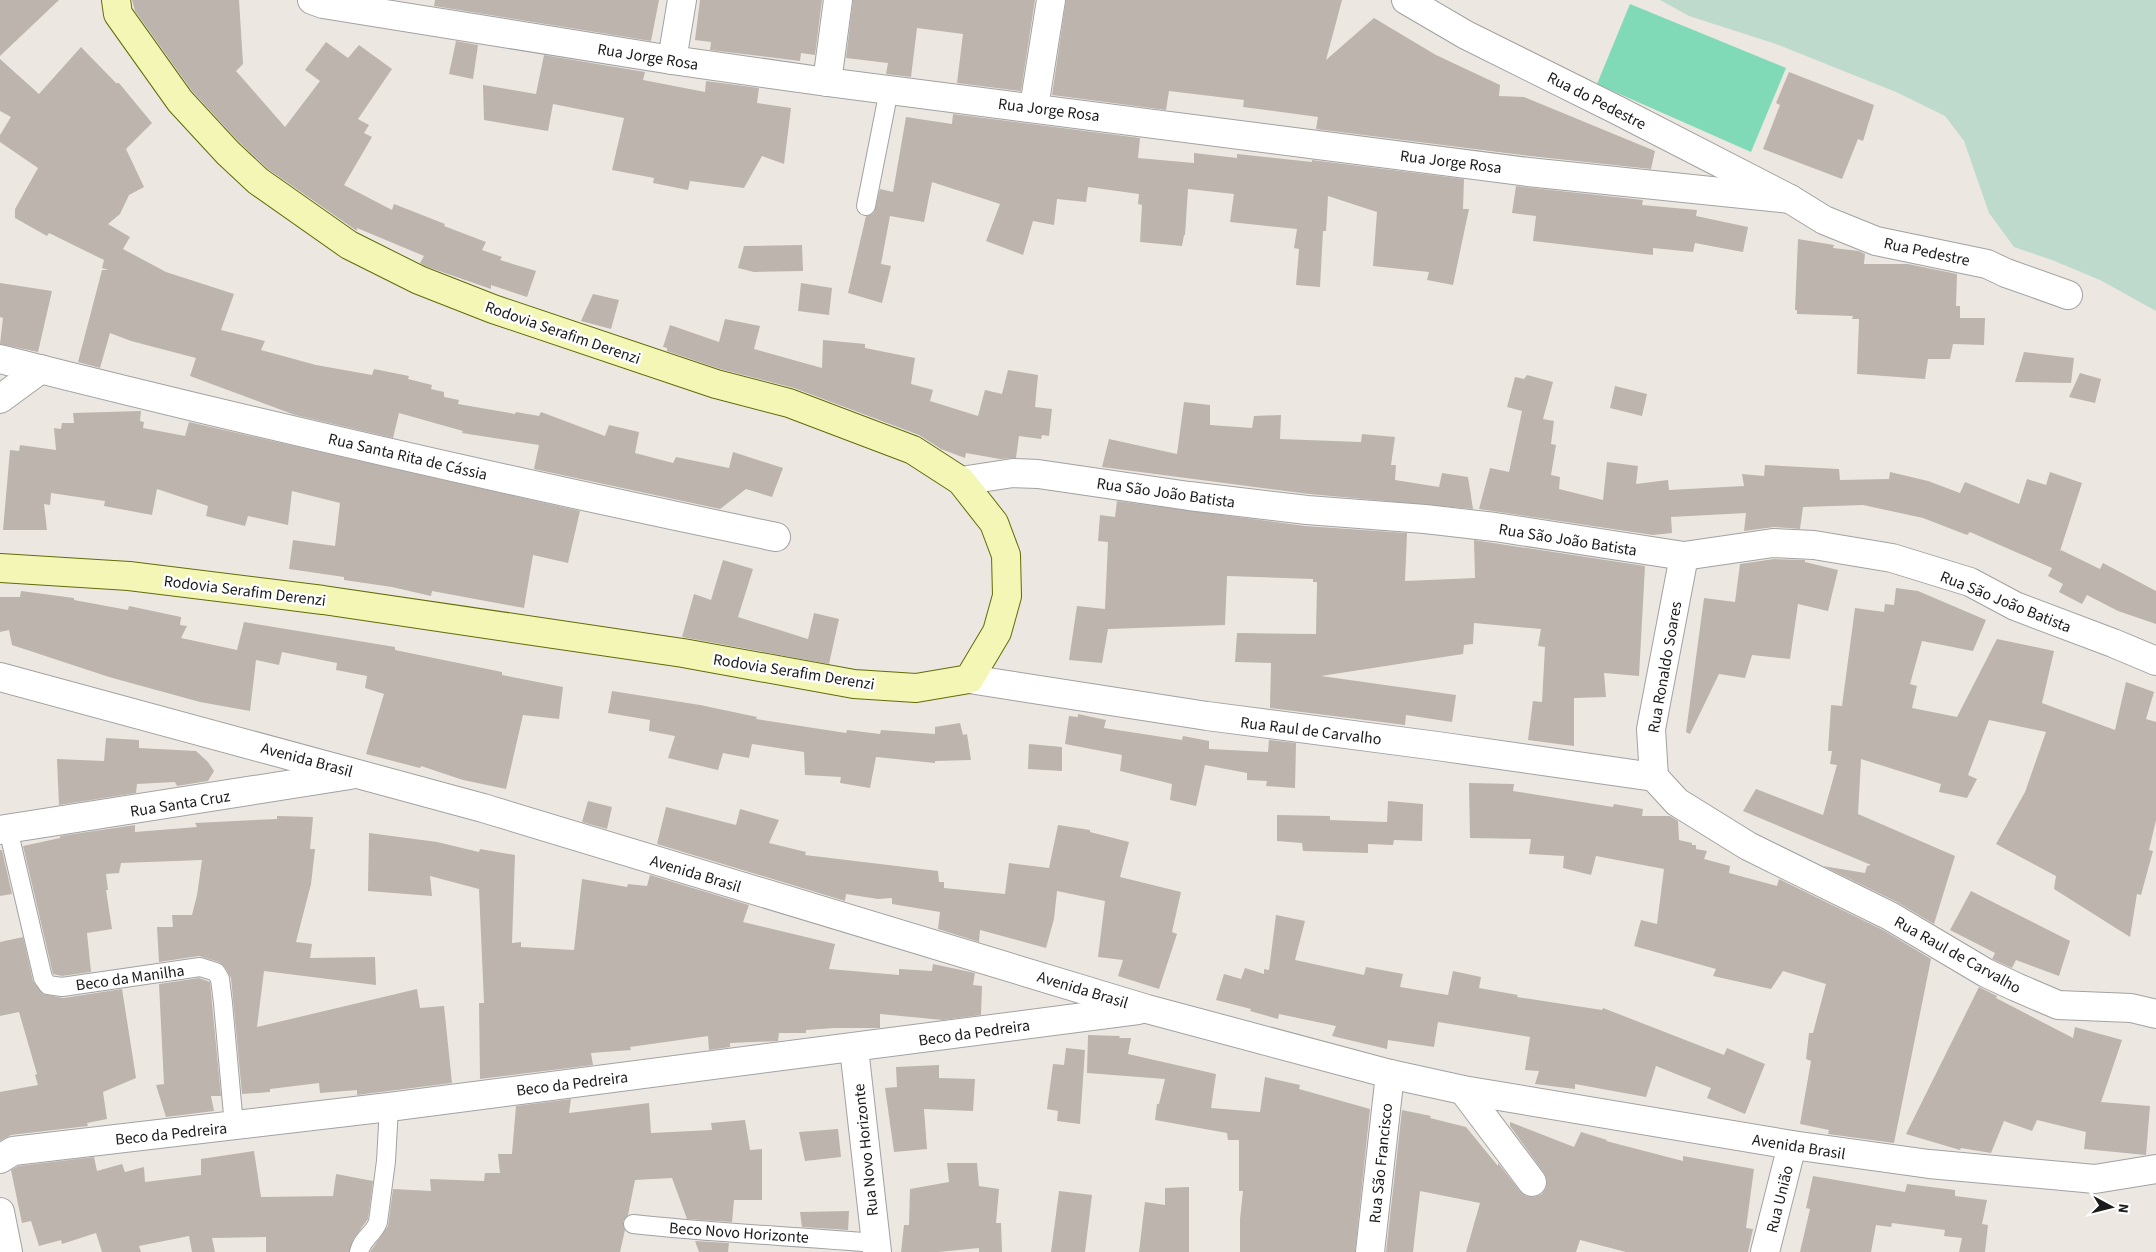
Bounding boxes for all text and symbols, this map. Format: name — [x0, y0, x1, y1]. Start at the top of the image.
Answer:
street label: Rua Jorge Rosa — [596, 38, 700, 76]
street label: Rua do Pedestre — [1543, 66, 1650, 135]
street label: Rua Jorge Rosa — [997, 93, 1101, 127]
street label: Rua Jorge Rosa — [1399, 145, 1503, 179]
street label: Rua Pedestre — [1882, 232, 1972, 272]
street label: Rodovia Serafim Derenzi — [482, 296, 643, 370]
street label: Rua Santa Rita de Cássia — [326, 428, 490, 486]
street label: Rua São João Batista — [1095, 472, 1237, 514]
street label: Rua São João Batista — [1497, 518, 1639, 562]
street label: Rua São João Batista — [1937, 566, 2075, 638]
street label: Rodovia Serafim Derenzi — [163, 570, 327, 612]
street label: Rua Ronaldo Soares — [1643, 599, 1687, 735]
street label: Rodovia Serafim Derenzi — [712, 648, 876, 696]
street label: Rua Raul de Carvalho — [1239, 711, 1383, 751]
street label: Avenida Brasil — [258, 737, 355, 783]
street label: Rua Santa Cruz — [129, 785, 232, 823]
street label: Avenida Brasil — [647, 850, 744, 898]
street label: Rua Raul de Carvalho — [1890, 911, 2025, 999]
street label: Beco da Manilha — [74, 959, 186, 997]
street label: Avenida Brasil — [1034, 966, 1131, 1014]
street label: Beco da Pedreira — [917, 1014, 1031, 1052]
street label: Beco da Pedreira — [515, 1066, 629, 1102]
street label: Rua Novo Horizonte — [848, 1082, 884, 1217]
street label: Rua São Francisco — [1364, 1102, 1398, 1224]
street label: Beco da Pedreira — [114, 1117, 228, 1151]
street label: Avenida Brasil — [1751, 1129, 1847, 1165]
street label: Rua União — [1761, 1163, 1799, 1235]
north arrow — [2086, 1182, 2136, 1232]
text: N — [2112, 1203, 2133, 1214]
street label: Beco Novo Horizonte — [668, 1217, 810, 1249]

